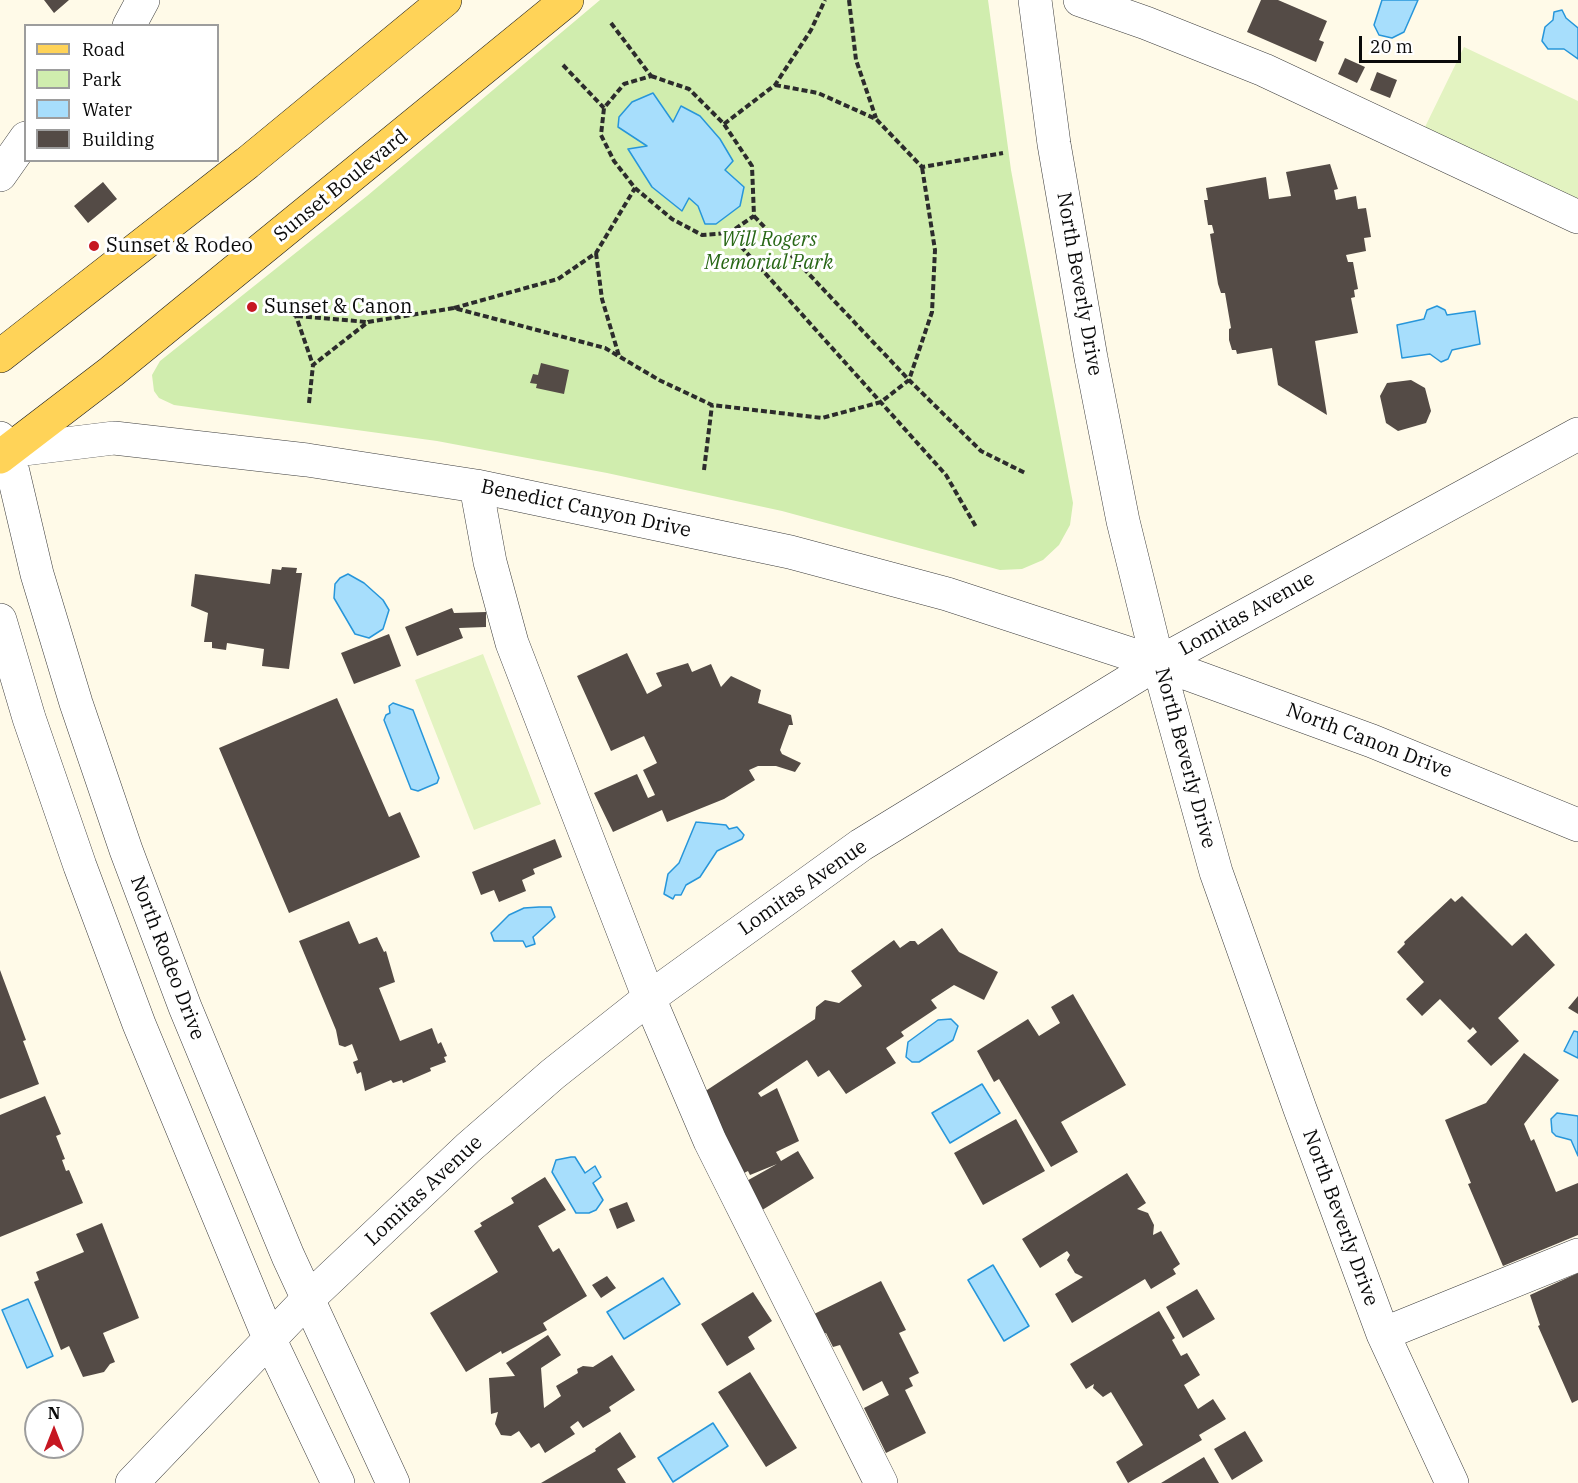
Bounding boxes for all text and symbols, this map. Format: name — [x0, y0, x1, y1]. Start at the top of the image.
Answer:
legend — [24, 24, 219, 162]
scale bar — [1362, 24, 1464, 62]
text: 20 m — [1370, 35, 1413, 58]
text: Road — [82, 38, 125, 61]
text: Park — [82, 68, 121, 91]
text: Water — [82, 98, 132, 121]
street label: Sunset Boulevard — [269, 125, 413, 247]
text: Building — [82, 128, 154, 151]
street label: North Beverly Drive — [1051, 190, 1107, 378]
park label: Will Rogers Memorial Park — [705, 228, 833, 275]
place label: Sunset & Rodeo — [106, 234, 253, 258]
marker: Sunset & Rodeo — [87, 239, 101, 253]
place label: Sunset & Canon — [264, 295, 412, 319]
marker: Sunset & Canon — [245, 300, 259, 314]
street label: Benedict Canyon Drive — [479, 475, 693, 543]
street label: Lomitas Avenue — [1175, 567, 1319, 661]
street label: North Beverly Drive — [1149, 665, 1221, 851]
street label: North Canon Drive — [1283, 698, 1455, 784]
street label: Lomitas Avenue — [734, 835, 872, 941]
street label: North Rodeo Drive — [125, 873, 209, 1043]
street label: North Beverly Drive — [1297, 1127, 1383, 1309]
street label: Lomitas Avenue — [361, 1131, 487, 1251]
north arrow — [24, 1399, 84, 1459]
text: N — [48, 1403, 60, 1423]

